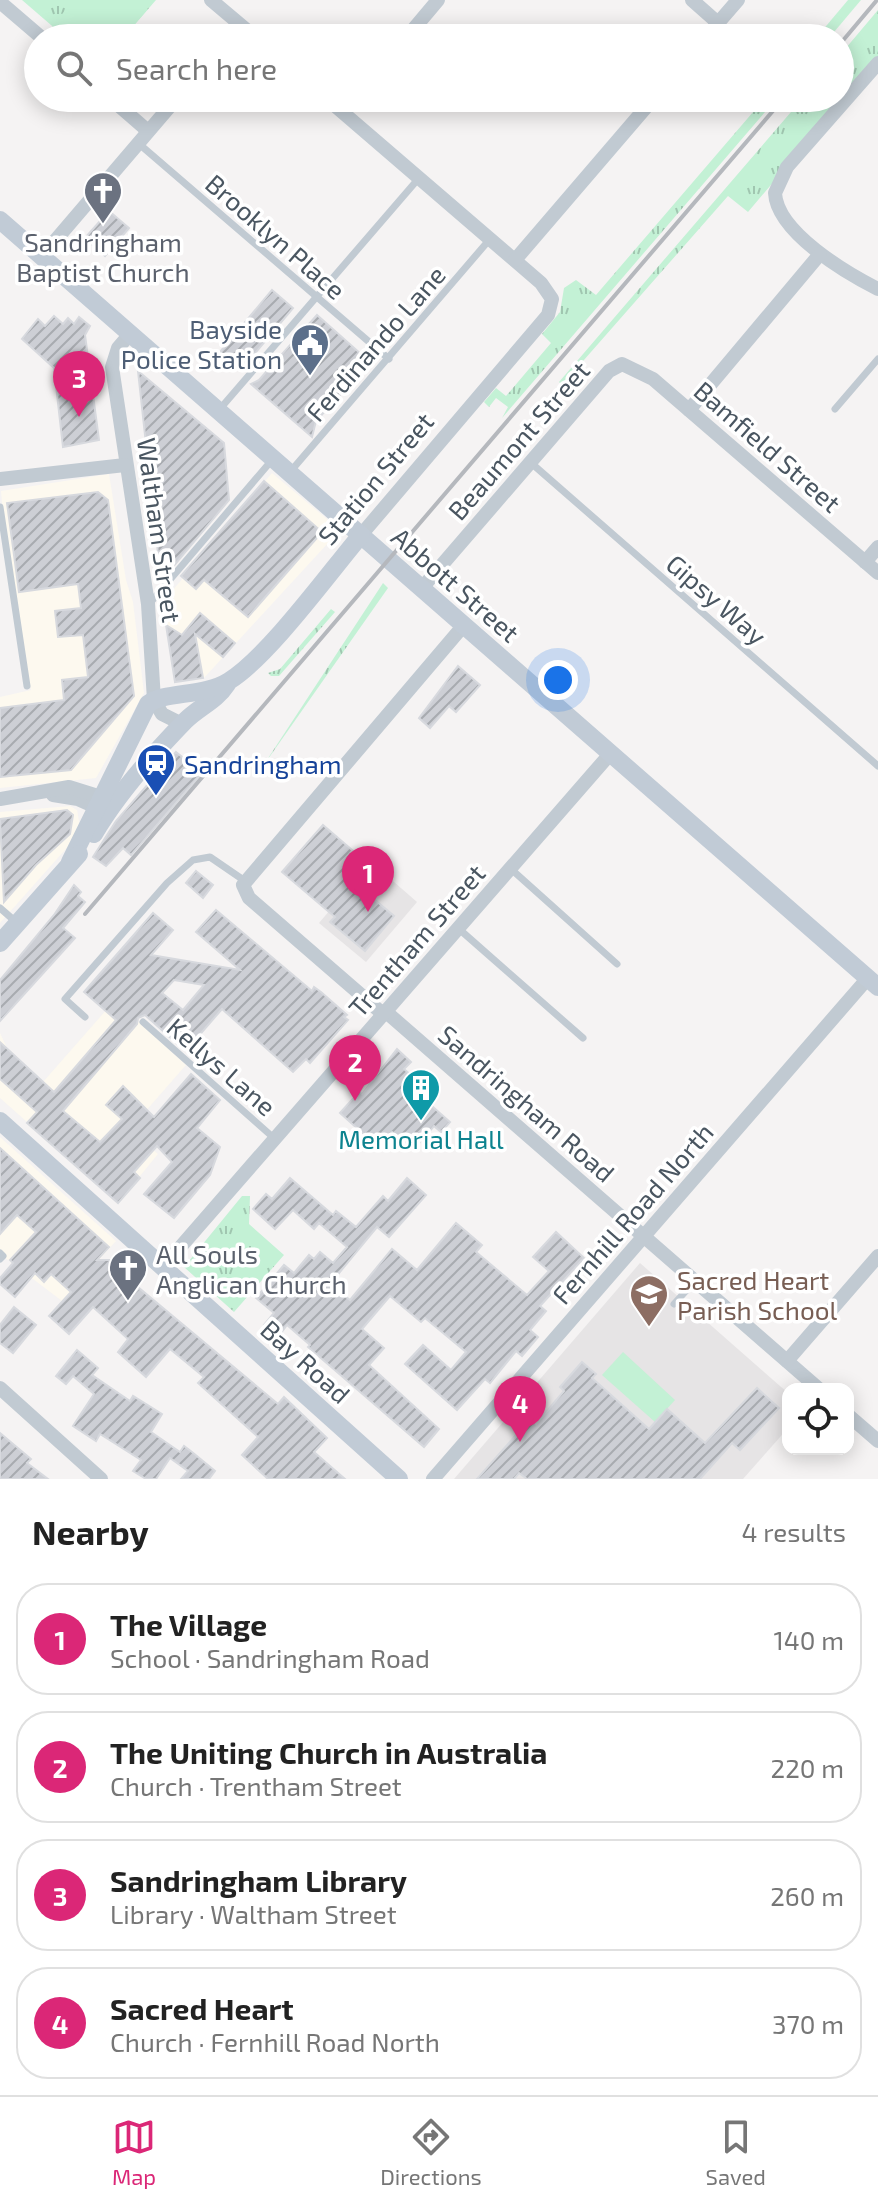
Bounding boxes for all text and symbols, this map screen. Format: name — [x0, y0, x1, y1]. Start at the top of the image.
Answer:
search box — [24, 24, 854, 112]
icon: search — [52, 46, 96, 90]
text: Search here — [116, 50, 277, 86]
street label: Brooklyn Place — [200, 167, 352, 305]
church icon: Sandringham Baptist Church — [82, 170, 124, 225]
place label: Sandringham Baptist Church — [16, 226, 190, 287]
street label: Ferdinando Lane — [299, 259, 451, 427]
place label: Bayside Police Station — [121, 313, 282, 374]
public building icon: Bayside Police Station — [289, 322, 331, 377]
pin: 3 — [53, 351, 105, 417]
street label: Beaumont Street — [441, 354, 595, 526]
street label: Bamfield Street — [689, 374, 848, 518]
street label: Station Street — [311, 406, 439, 550]
street label: Waltham Street — [132, 436, 188, 624]
street label: Abbott Street — [386, 520, 526, 648]
street label: Gipsy Way — [661, 547, 773, 651]
your location — [538, 660, 578, 700]
station icon: Sandringham — [135, 742, 177, 797]
place label: Sandringham — [184, 748, 342, 779]
pin: 1 — [342, 846, 394, 912]
street label: Trentham Street — [341, 857, 491, 1023]
street label: Kellys Lane — [162, 1011, 282, 1121]
street label: Sandringham Road — [433, 1018, 621, 1188]
pin: 2 — [329, 1035, 381, 1101]
building icon: Memorial Hall — [400, 1067, 442, 1122]
street label: Fernhill Road North — [545, 1116, 719, 1310]
place label: Memorial Hall — [338, 1123, 504, 1154]
place label: All Souls Anglican Church — [156, 1238, 347, 1299]
church icon: All Souls Anglican Church — [107, 1247, 149, 1302]
place label: Sacred Heart Parish School — [677, 1264, 837, 1325]
school or university icon: Sacred Heart Parish School — [628, 1273, 670, 1328]
street label: Bay Road — [255, 1313, 357, 1409]
pin: 4 — [494, 1376, 546, 1442]
map controls — [782, 1383, 854, 1455]
button: locate — [782, 1383, 854, 1455]
text: Nearby — [32, 1511, 149, 1552]
text: 4 results — [741, 1516, 846, 1547]
text: The Village — [110, 1606, 267, 1642]
text: 1 — [54, 1624, 66, 1655]
text: 140 m — [773, 1624, 844, 1655]
text: School · Sandringham Road — [110, 1642, 430, 1673]
text: The Uniting Church in Australia — [110, 1734, 547, 1770]
text: 2 — [52, 1752, 68, 1783]
text: 220 m — [771, 1752, 844, 1783]
text: Church · Trentham Street — [110, 1770, 402, 1801]
text: Sandringham Library — [110, 1862, 407, 1898]
text: 3 — [53, 1880, 67, 1911]
text: 260 m — [770, 1880, 844, 1911]
text: Library · Waltham Street — [110, 1898, 397, 1929]
text: Sacred Heart — [110, 1990, 294, 2026]
text: 4 — [52, 2008, 68, 2039]
text: 370 m — [772, 2008, 844, 2039]
text: Church · Fernhill Road North — [110, 2026, 440, 2057]
tab: Map — [112, 2115, 156, 2189]
tab: Directions — [380, 2115, 482, 2189]
tab: Saved — [706, 2115, 766, 2189]

